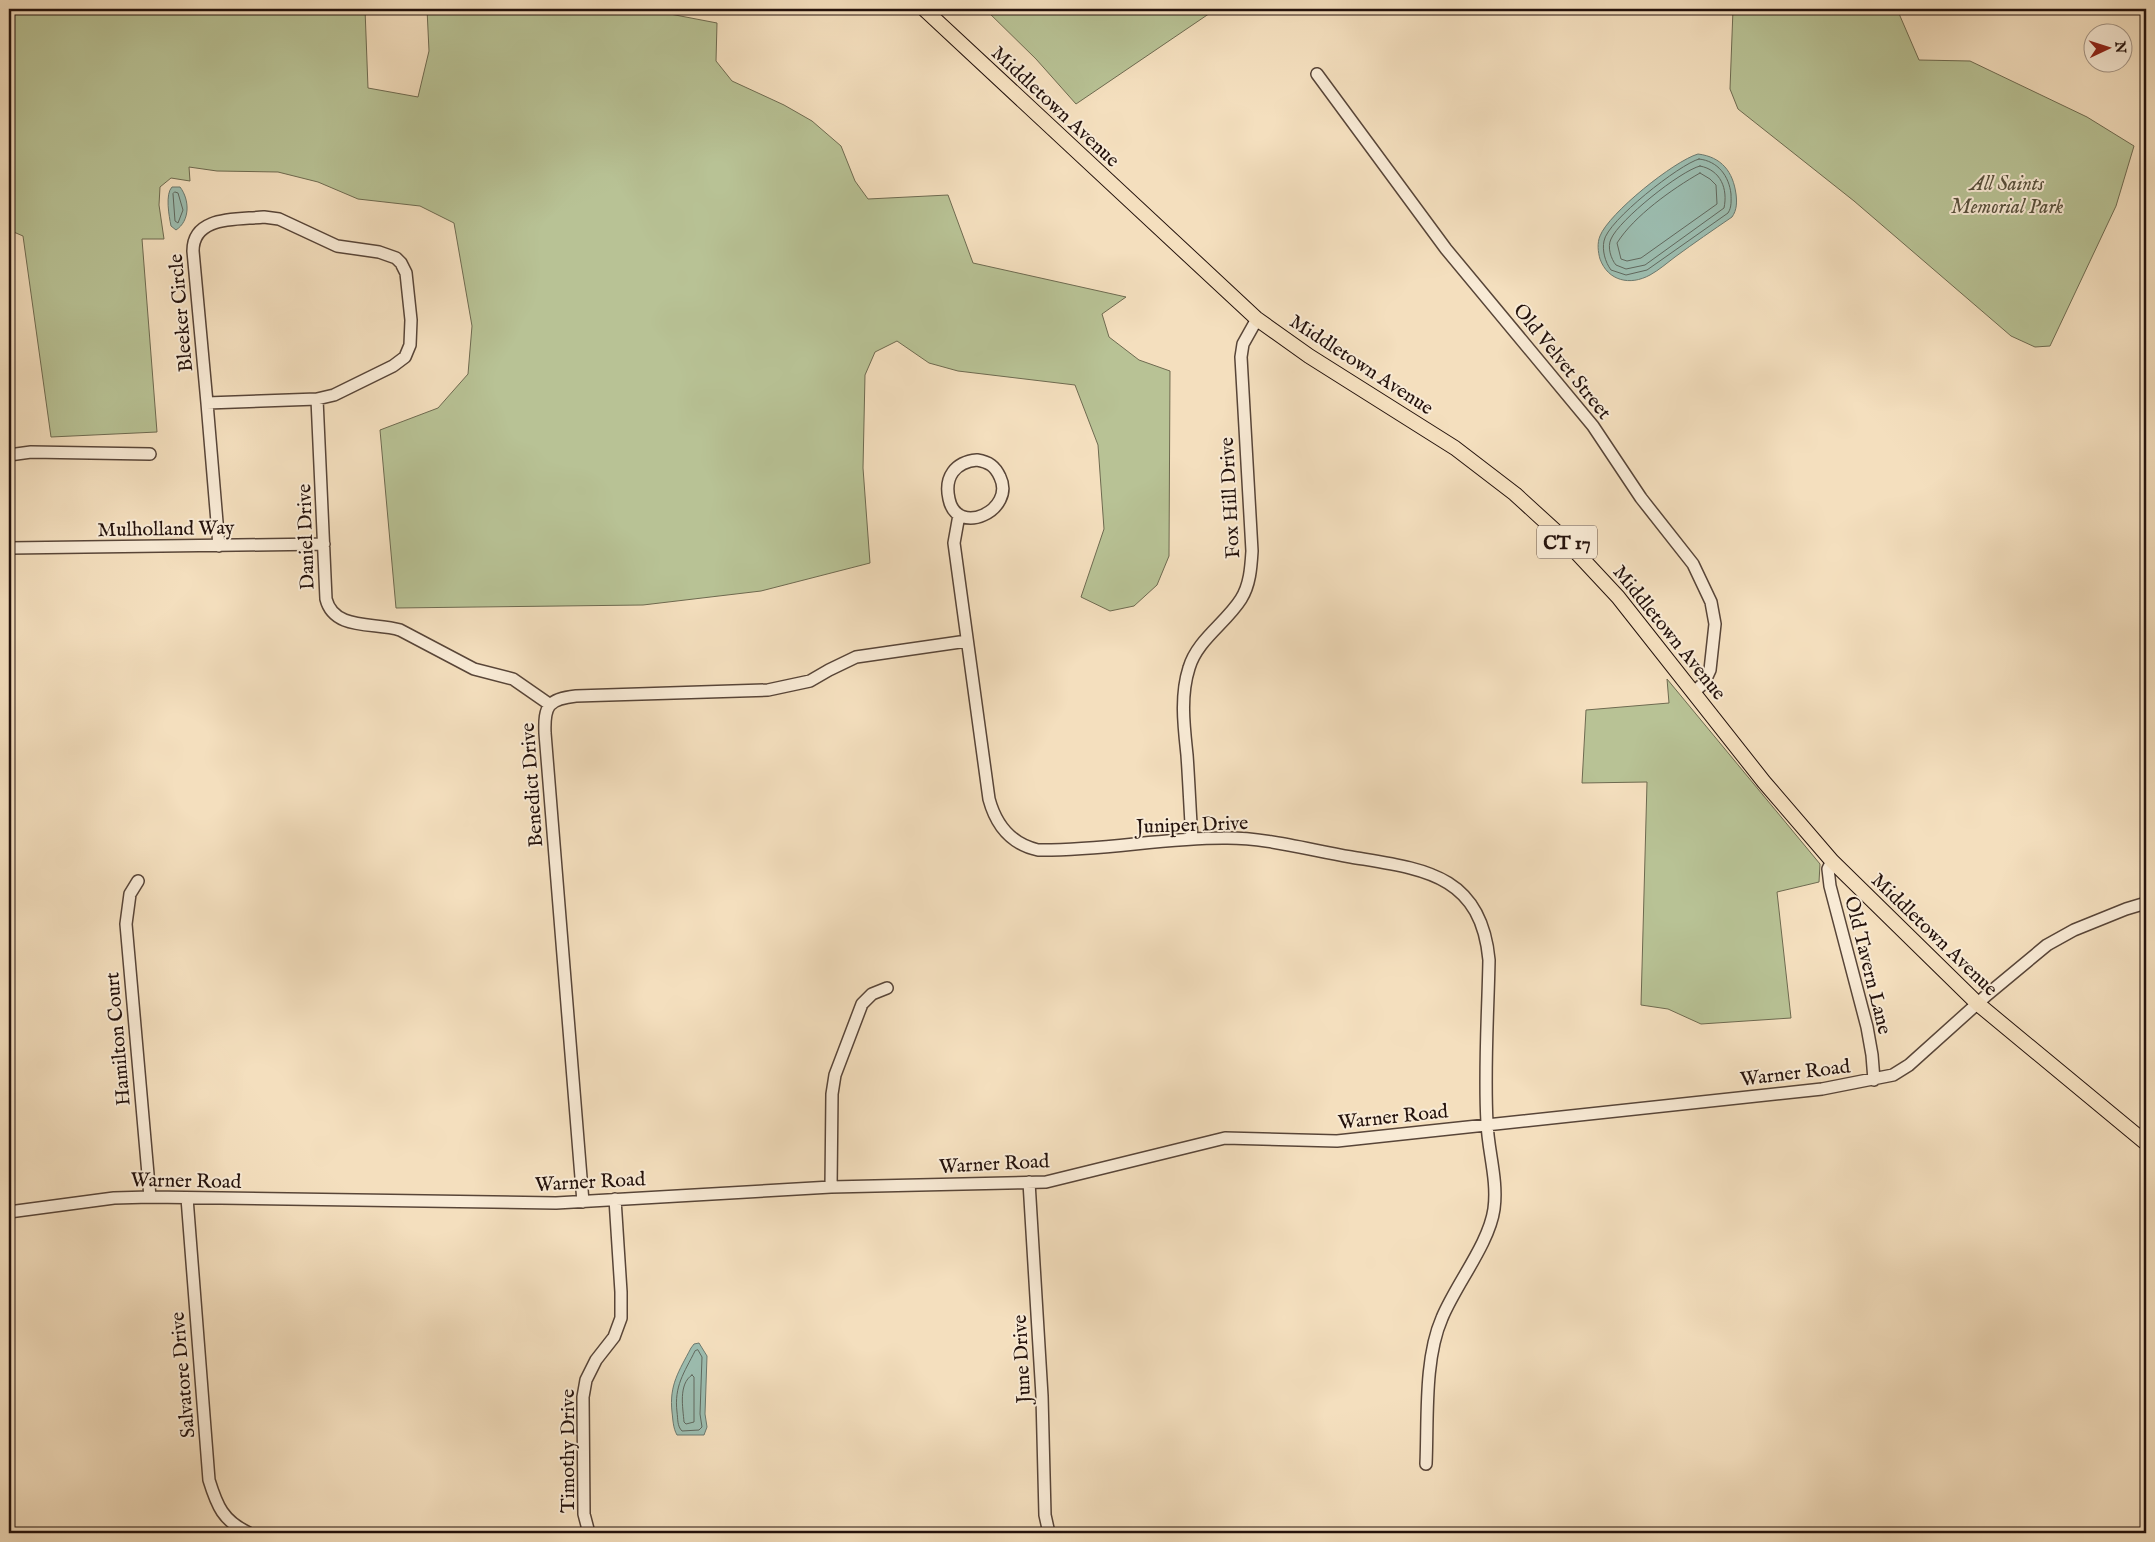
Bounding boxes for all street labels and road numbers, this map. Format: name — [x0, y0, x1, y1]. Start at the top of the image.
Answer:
street label: Middletown Avenue — [986, 41, 1124, 173]
street label: Bleeker Circle — [164, 253, 199, 373]
street label: Old Velvet Street — [1507, 299, 1616, 425]
street label: Middletown Avenue — [1285, 309, 1438, 421]
street label: Fox Hill Drive — [1215, 437, 1246, 559]
street label: Daniel Drive — [292, 483, 321, 590]
street label: Mulholland Way — [97, 516, 235, 543]
road number: CT 17 — [1537, 526, 1597, 558]
street label: Middletown Avenue — [1607, 560, 1731, 706]
street label: Benedict Drive — [516, 722, 549, 848]
street label: Juniper Drive — [1134, 811, 1249, 840]
street label: Middletown Avenue — [1865, 868, 2003, 1002]
street label: Old Tavern Lane — [1838, 894, 1897, 1037]
street label: Hamilton Court — [100, 971, 137, 1107]
street label: Warner Road — [1739, 1054, 1852, 1093]
street label: Warner Road — [1337, 1099, 1450, 1136]
street label: Warner Road — [938, 1149, 1050, 1180]
street label: Warner Road — [534, 1167, 646, 1198]
street label: Warner Road — [130, 1168, 242, 1195]
street label: Salvatore Drive — [166, 1311, 201, 1439]
street label: June Drive — [1008, 1314, 1037, 1406]
street label: Timothy Drive — [556, 1389, 581, 1513]

